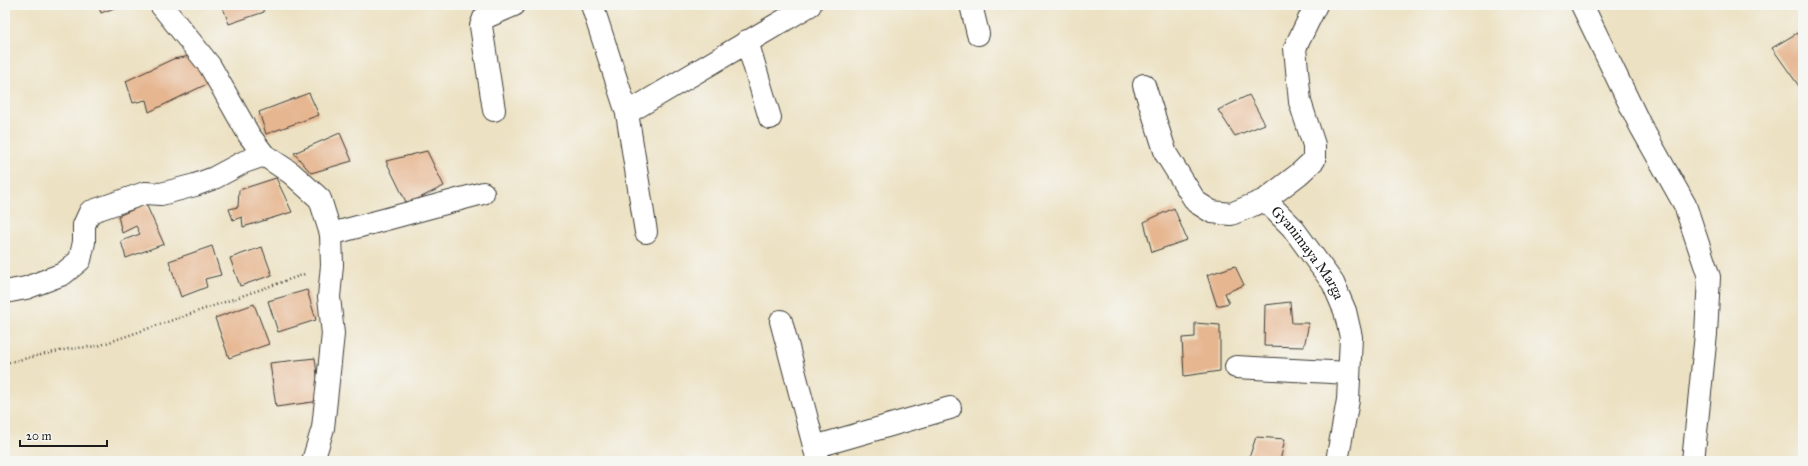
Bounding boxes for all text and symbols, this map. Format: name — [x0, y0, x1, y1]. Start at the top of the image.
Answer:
street label: Gyanimaya Marga — [1267, 202, 1348, 303]
scale bar — [20, 422, 107, 448]
text: 20 m — [26, 429, 52, 443]

